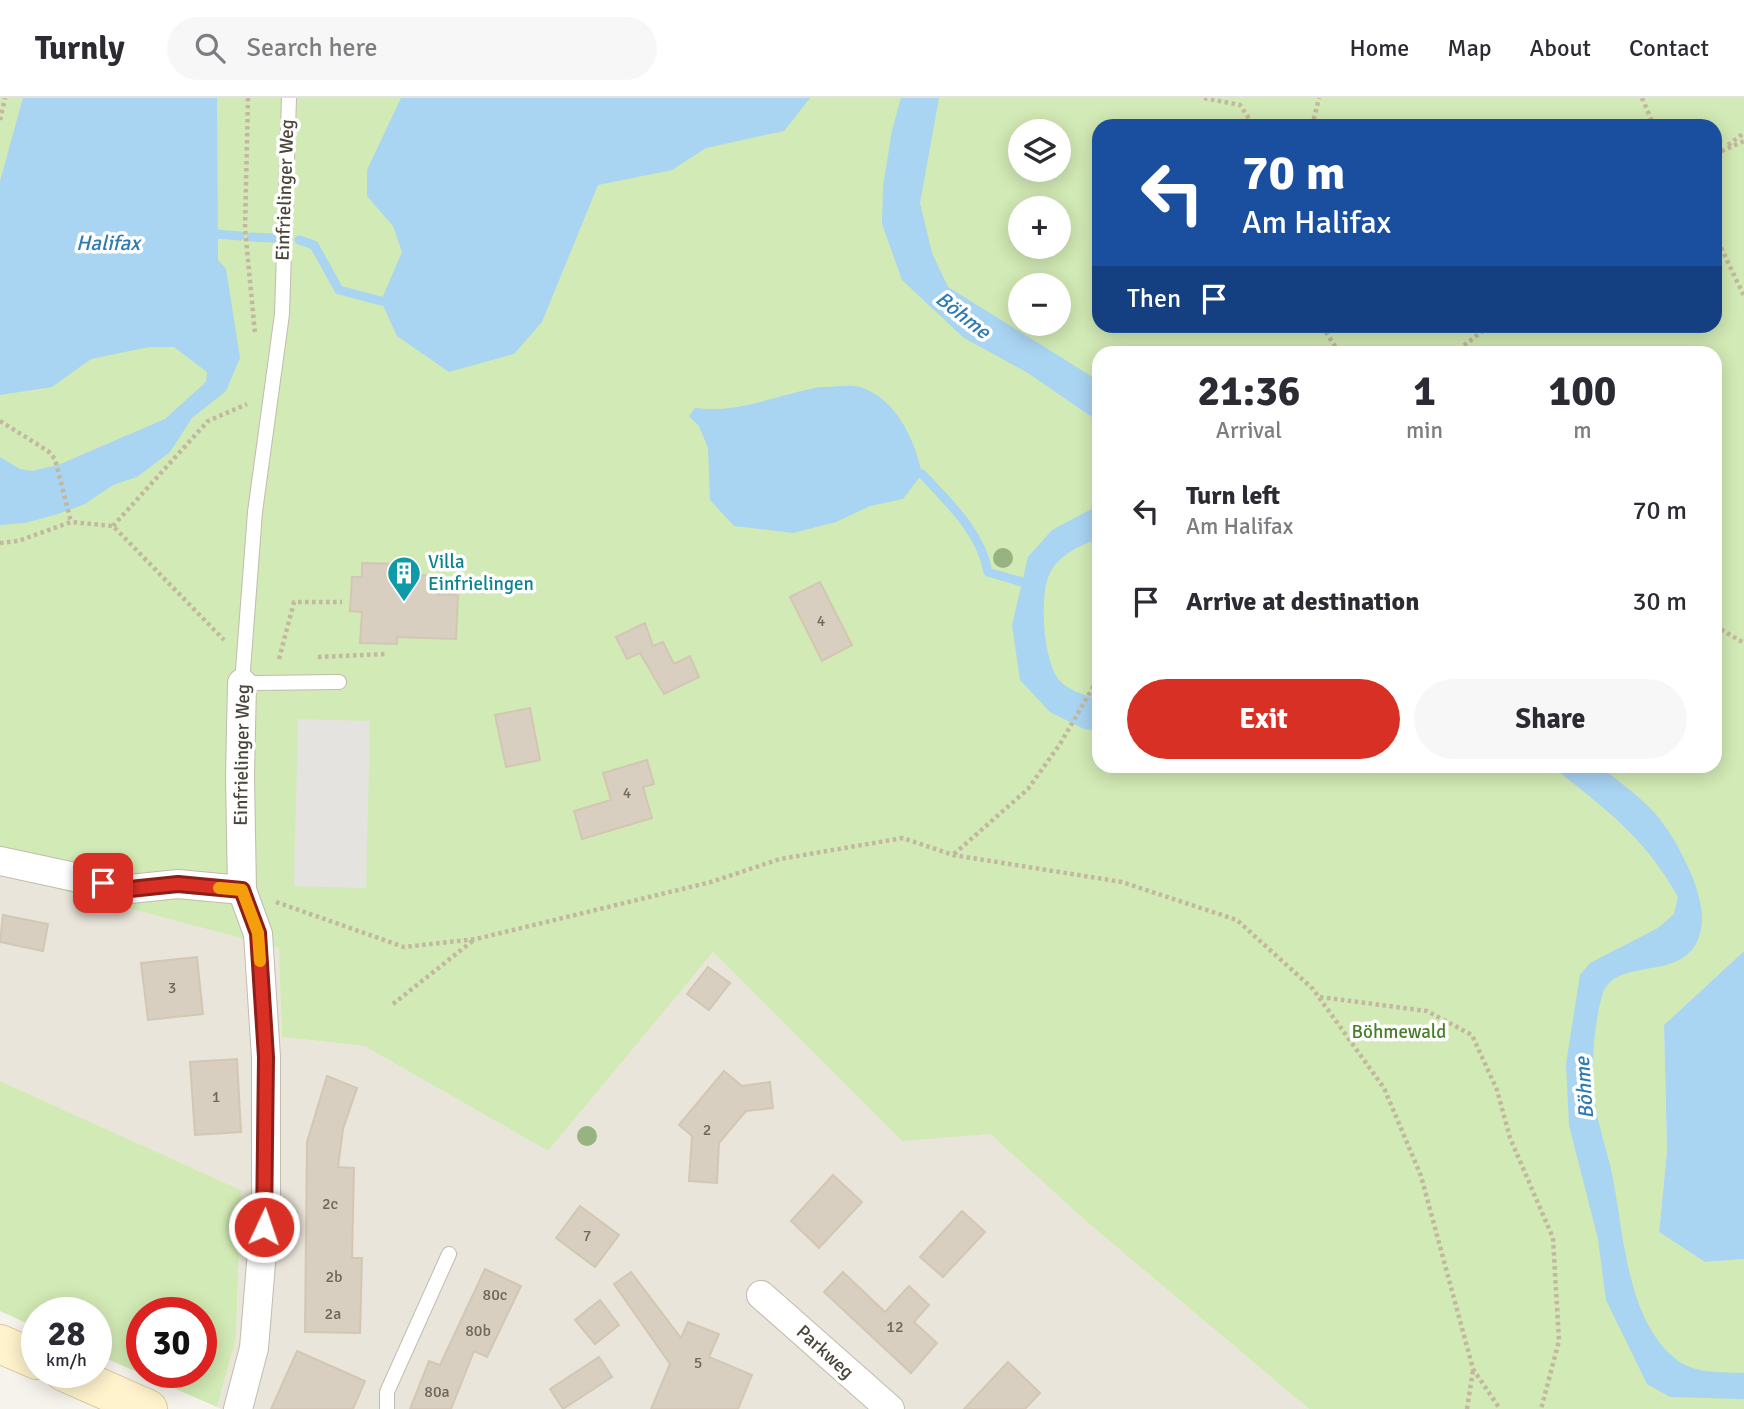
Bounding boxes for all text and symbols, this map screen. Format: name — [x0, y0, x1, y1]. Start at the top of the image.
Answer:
search box — [167, 17, 657, 80]
text: Turnly — [35, 28, 125, 69]
icon: search — [191, 29, 229, 67]
text: Search here — [247, 32, 378, 64]
text: Home — [1349, 33, 1409, 63]
text: Map — [1447, 33, 1492, 63]
text: About — [1530, 33, 1591, 63]
text: Contact — [1629, 33, 1709, 63]
street label: Einfrielinger Weg — [271, 119, 299, 261]
map controls — [1008, 119, 1071, 336]
button: layers — [1008, 119, 1071, 182]
text: 70 m — [1242, 143, 1345, 203]
icon: left — [1127, 147, 1218, 238]
button: + — [1008, 196, 1071, 259]
text: Am Halifax — [1242, 203, 1391, 242]
water label: Halifax — [76, 230, 142, 256]
button: − — [1008, 273, 1071, 336]
icon: arrive — [1195, 280, 1233, 318]
text: Then — [1127, 283, 1181, 315]
water label: Böhme — [930, 286, 997, 345]
text: 21:36 — [1197, 366, 1301, 417]
text: 1 — [1413, 366, 1436, 417]
text: 100 — [1548, 366, 1617, 417]
text: Arrival — [1216, 416, 1282, 445]
text: min — [1406, 416, 1443, 445]
text: m — [1573, 416, 1592, 445]
text: Turn left — [1186, 480, 1280, 512]
icon: left — [1127, 492, 1165, 530]
text: 70 m — [1632, 495, 1687, 527]
text: Am Halifax — [1186, 512, 1293, 541]
place label: Villa Einfrielingen — [428, 550, 534, 596]
building icon: Villa Einfrielingen — [385, 554, 423, 603]
icon: arrive — [1127, 583, 1165, 621]
text: Arrive at destination — [1186, 586, 1419, 618]
text: 30 m — [1632, 586, 1687, 618]
house number: 4 — [817, 611, 826, 631]
button: Exit — [1127, 679, 1400, 759]
button: Share — [1414, 679, 1687, 759]
street label: Einfrielinger Weg — [229, 684, 255, 826]
house number: 4 — [623, 783, 632, 803]
pin — [73, 853, 133, 913]
icon: arrive — [84, 864, 122, 902]
house number: 3 — [168, 978, 176, 998]
park label: Böhmewald — [1352, 1020, 1446, 1044]
water label: Böhme — [1569, 1055, 1599, 1120]
house number: 1 — [212, 1087, 220, 1107]
house number: 2 — [703, 1120, 711, 1140]
position arrow — [227, 1190, 301, 1264]
house number: 2c — [322, 1194, 338, 1214]
house number: 7 — [583, 1226, 591, 1246]
house number: 2b — [325, 1267, 343, 1287]
house number: 80c — [483, 1285, 507, 1305]
speed limit sign: 30 — [126, 1297, 217, 1388]
house number: 2a — [325, 1304, 341, 1324]
text: 28 — [48, 1312, 85, 1355]
house number: 12 — [886, 1317, 904, 1337]
street label: Parkweg — [791, 1320, 859, 1384]
house number: 80b — [465, 1321, 491, 1341]
text: km/h — [46, 1349, 87, 1371]
house number: 5 — [694, 1353, 702, 1373]
house number: 80a — [424, 1382, 450, 1402]

